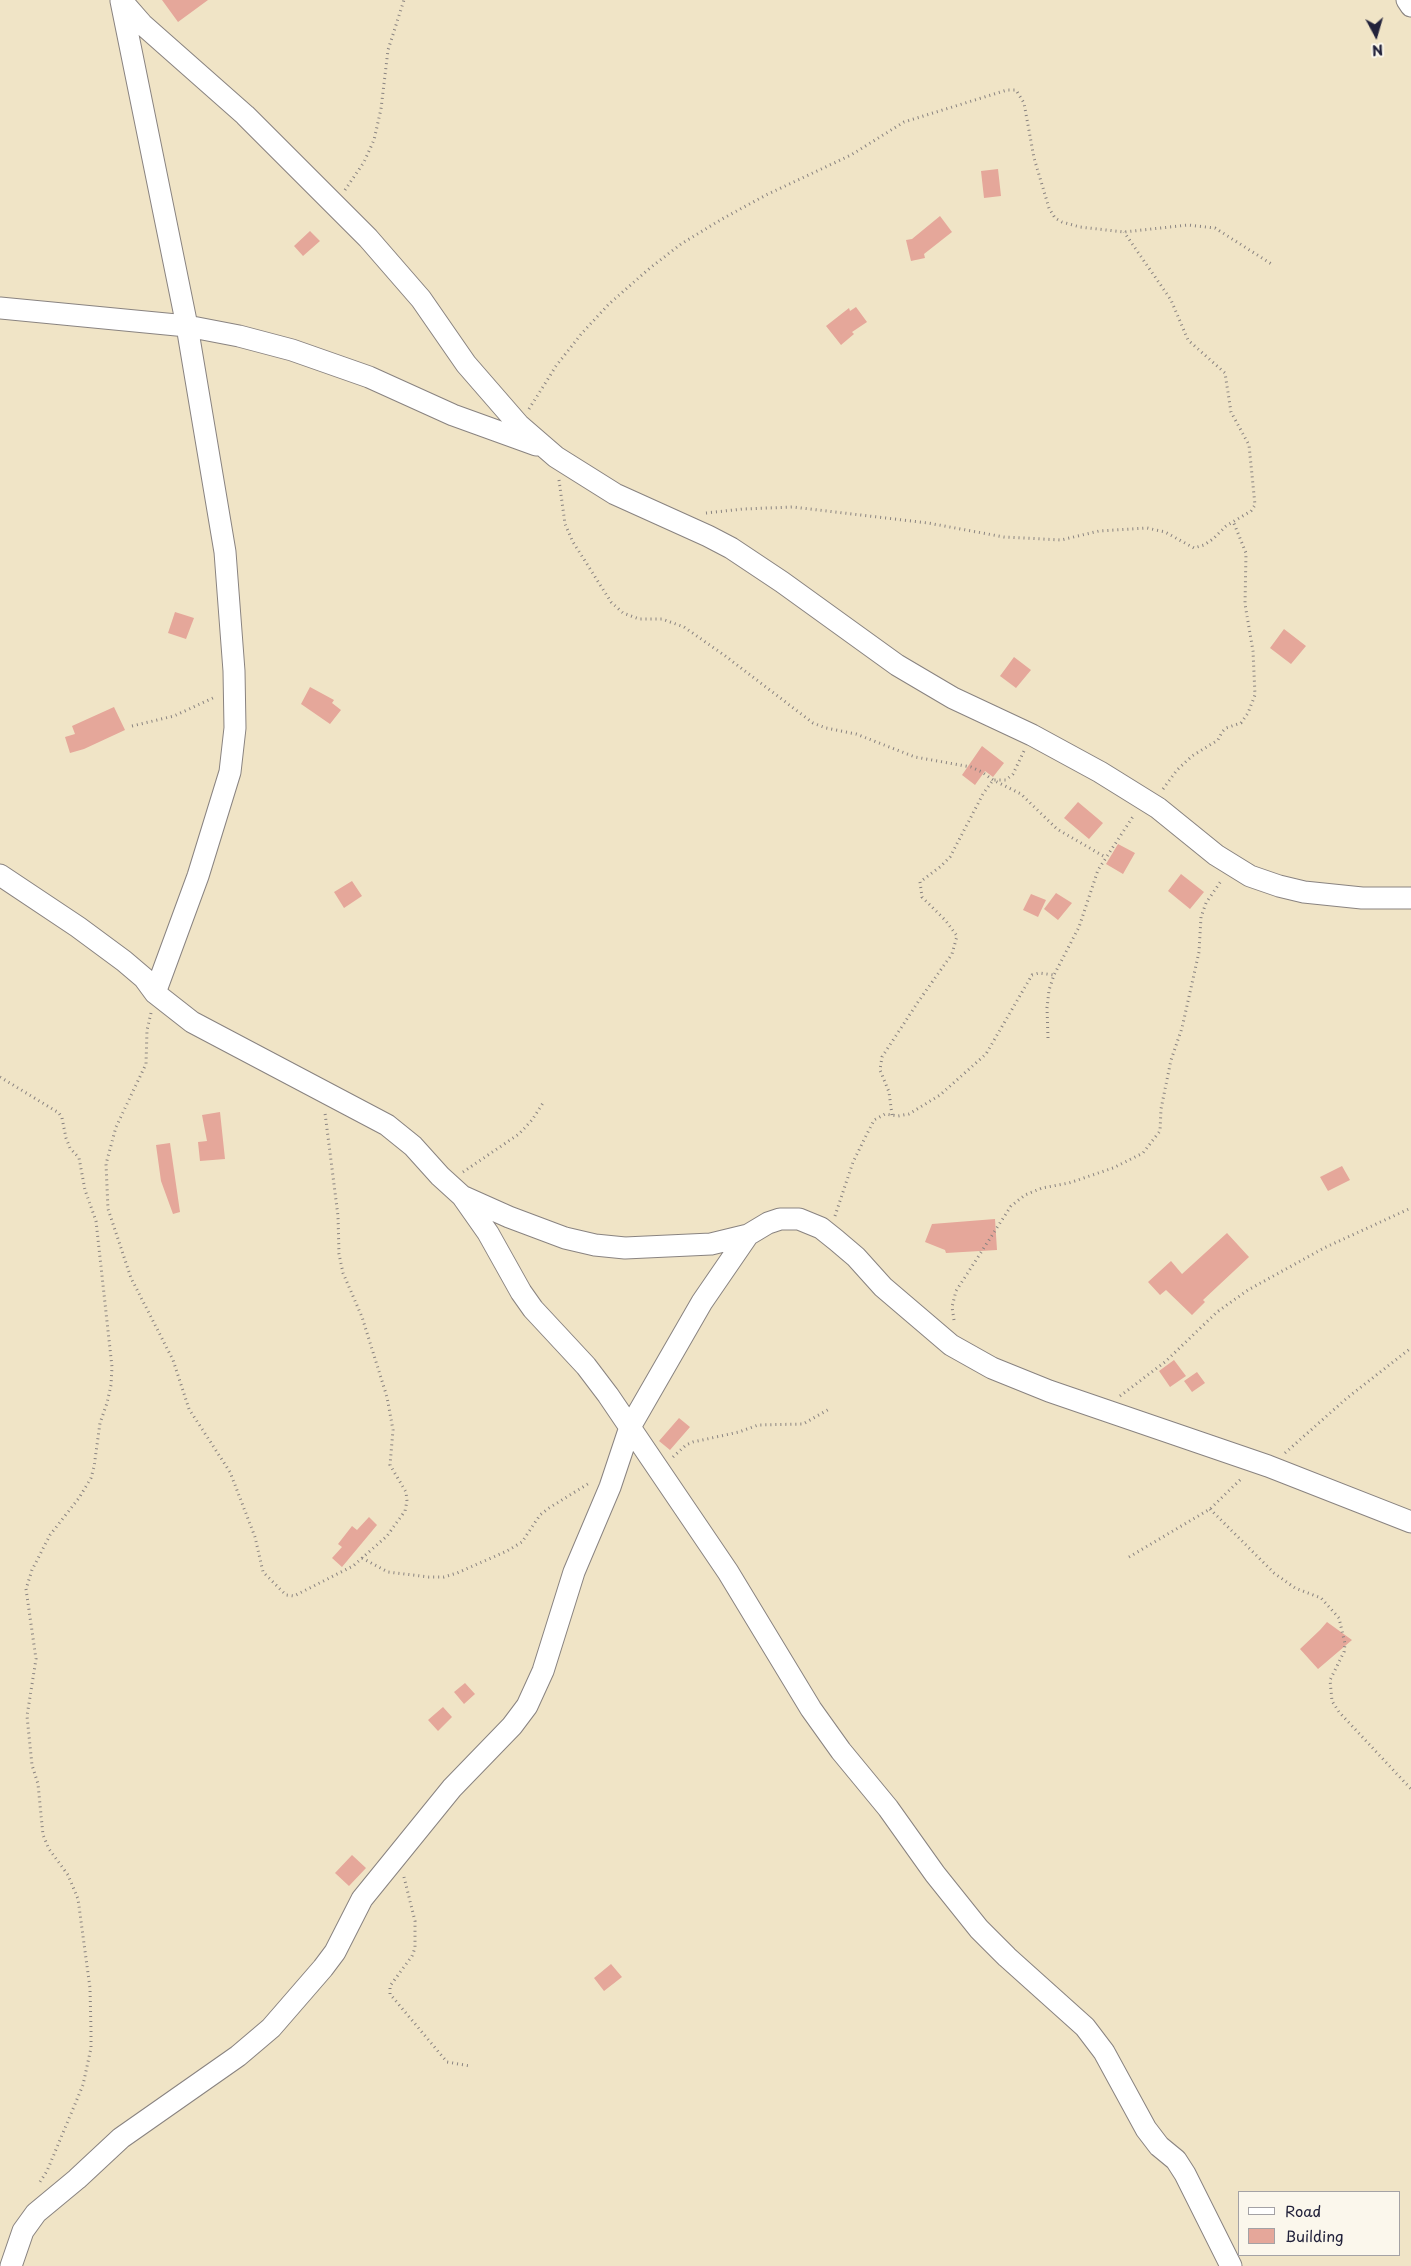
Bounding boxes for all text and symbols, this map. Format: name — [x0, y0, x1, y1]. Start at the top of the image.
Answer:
north arrow — [1351, 10, 1401, 60]
text: N — [1371, 39, 1384, 61]
legend — [1238, 2191, 1401, 2256]
text: Road — [1285, 2199, 1321, 2222]
text: Building — [1285, 2224, 1344, 2247]

